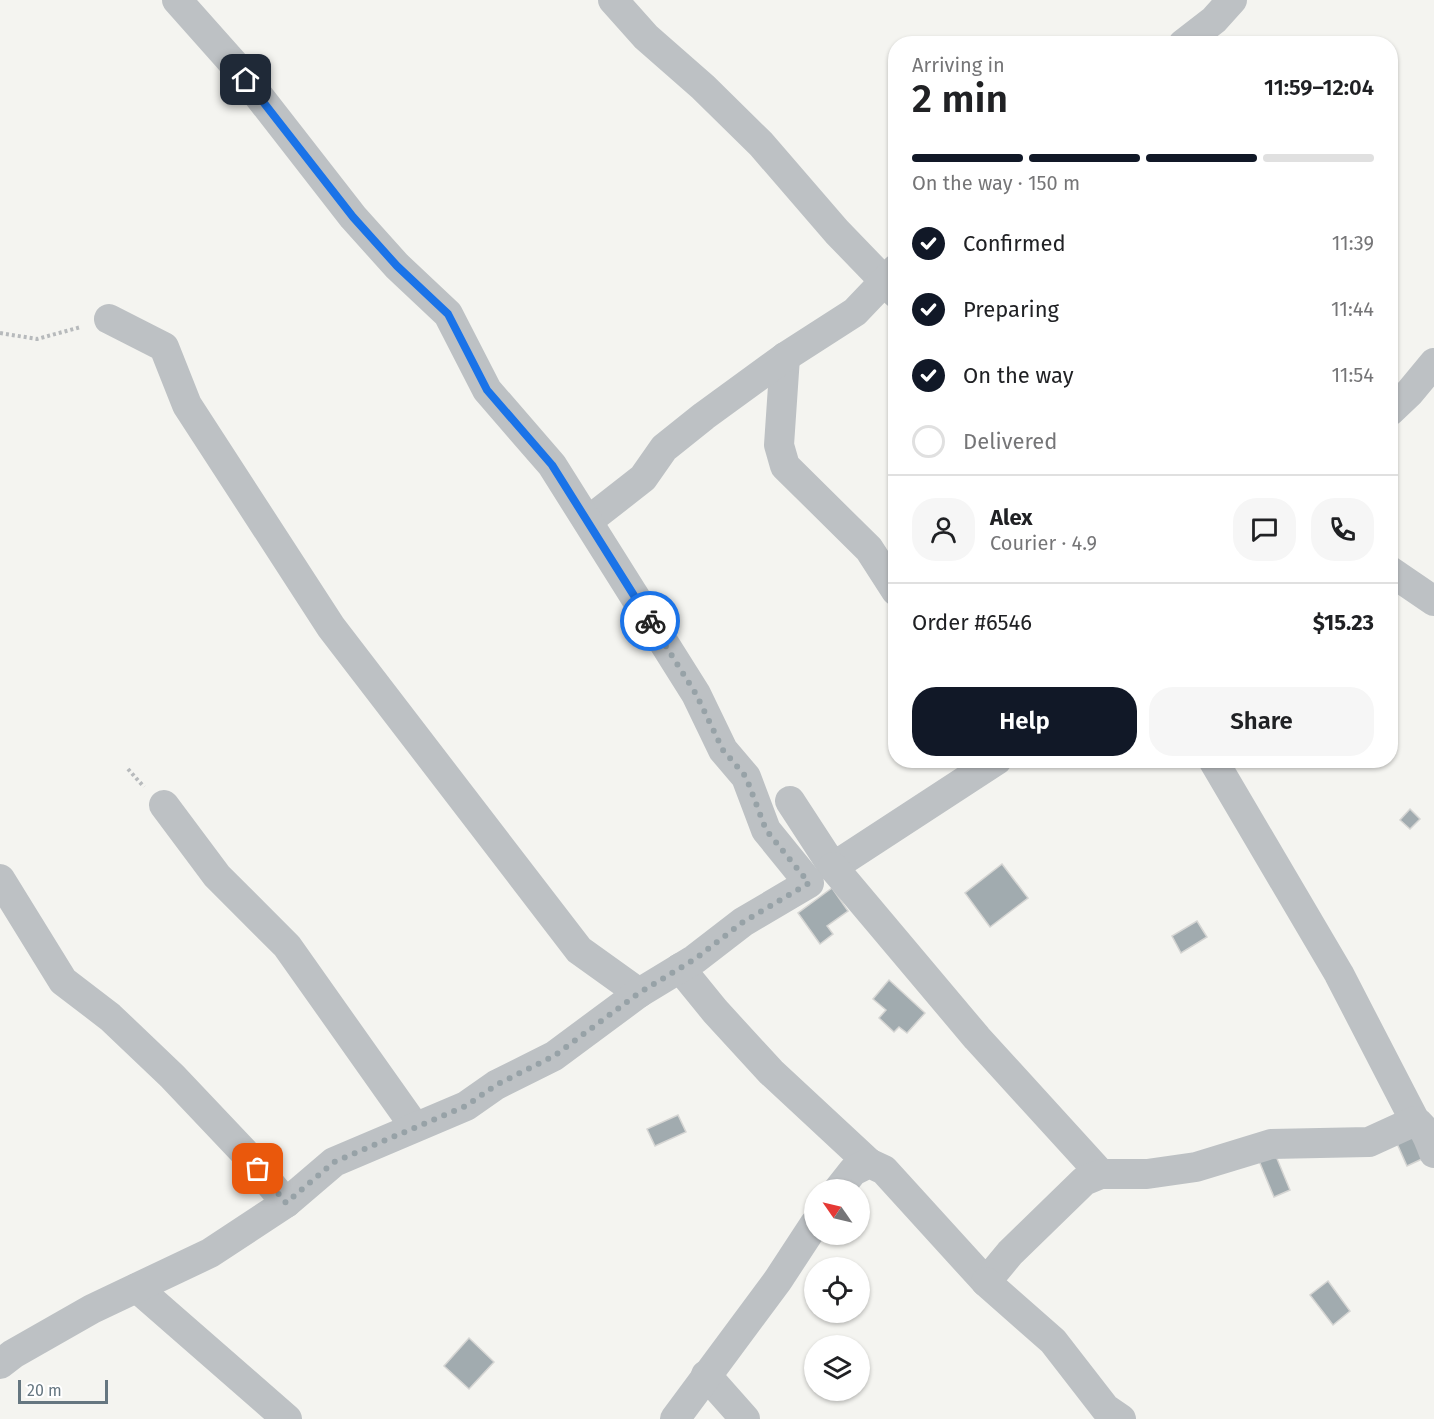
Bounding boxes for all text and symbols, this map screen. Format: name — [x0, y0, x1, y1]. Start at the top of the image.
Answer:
text: Arriving in — [912, 53, 1005, 77]
pin — [220, 54, 271, 105]
icon: home — [229, 63, 262, 96]
text: 11:59–12:04 — [1264, 74, 1374, 101]
text: 2 min — [912, 76, 1008, 122]
text: On the way · 150 m — [912, 171, 1080, 195]
icon: check — [912, 227, 945, 260]
text: Confirmed — [963, 230, 1066, 257]
text: 11:39 — [1332, 231, 1374, 255]
icon: check — [912, 293, 945, 326]
text: Preparing — [963, 296, 1059, 323]
text: 11:44 — [1331, 297, 1374, 321]
icon: check — [912, 359, 945, 392]
text: On the way — [963, 362, 1074, 389]
text: 11:54 — [1331, 363, 1374, 387]
text: Delivered — [963, 428, 1058, 455]
button: person — [912, 498, 975, 561]
button: chat — [1233, 498, 1296, 561]
button: phone — [1311, 498, 1374, 561]
text: Alex — [990, 504, 1033, 531]
text: Courier · 4.9 — [990, 531, 1097, 555]
courier — [620, 591, 680, 651]
icon: bike — [634, 605, 667, 638]
text: Order #6546 — [912, 609, 1032, 636]
text: $15.23 — [1313, 609, 1374, 636]
button: Help — [912, 687, 1137, 756]
button: Share — [1149, 687, 1374, 756]
pin — [232, 1143, 283, 1194]
icon: bag — [241, 1152, 274, 1185]
north arrow — [804, 1179, 870, 1245]
map controls — [804, 1179, 870, 1401]
button: locate — [804, 1257, 870, 1323]
button: layers — [804, 1335, 870, 1401]
scale bar — [18, 1377, 108, 1404]
text: 20 m — [27, 1381, 62, 1400]

